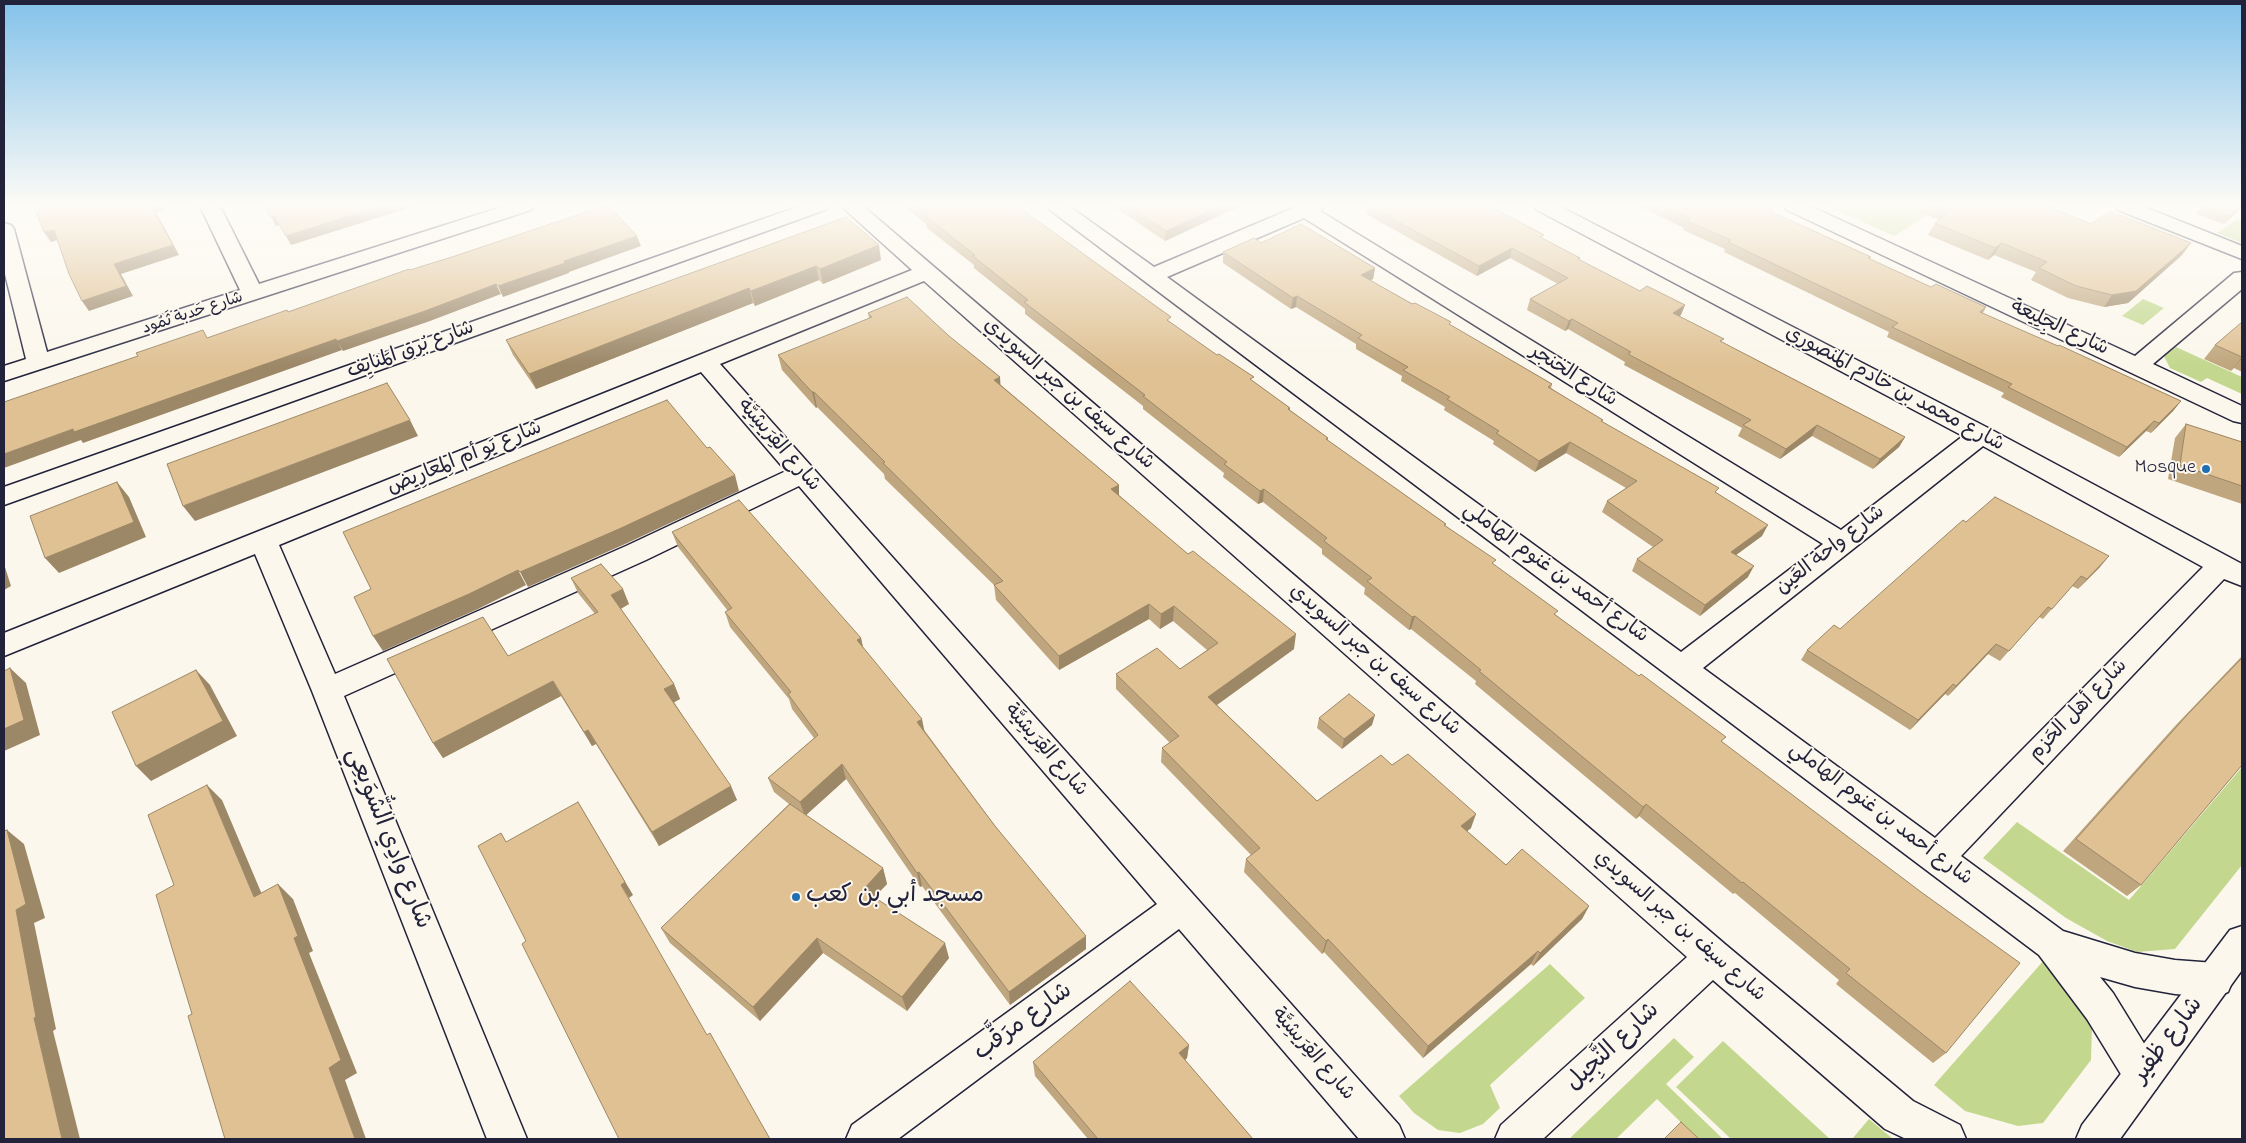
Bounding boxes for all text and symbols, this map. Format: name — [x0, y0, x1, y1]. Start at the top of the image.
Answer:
street label: شارع حَدبة ثَمُود — [140, 289, 246, 339]
street label: شارع الجِلِيعة — [2006, 296, 2112, 362]
street label: شارع سيف بن جبر السويدي — [977, 314, 1159, 476]
street label: شارع بُرق المَنايِف — [344, 317, 478, 385]
street label: شارع محمد بن خادم المنصوري — [1781, 322, 2007, 458]
street label: شارع الخنجر — [1525, 341, 1621, 413]
street label: شارع القِرَيشِيَّة — [731, 395, 825, 497]
street label: شارع يَو أم المِعارِيض — [384, 417, 546, 501]
place label: Mosque — [2135, 457, 2196, 481]
marker: Mosque — [2200, 463, 2212, 475]
street label: شارع أحمد بن غنوم الهاملي — [1458, 499, 1652, 649]
street label: شارع واحة العَين — [1772, 501, 1890, 601]
street label: شارع سيف بن جبر السويدي — [1283, 580, 1465, 742]
street label: شارع أهل الحَزم — [2025, 655, 2133, 767]
street label: شارع القِرَيشِيَّة — [998, 700, 1092, 802]
street label: شارع أحمد بن غنوم الهاملي — [1784, 738, 1976, 892]
street label: شارع وادِي الشُّوَيعِي — [338, 744, 436, 934]
street label: شارع سيف بن جبر السويدي — [1588, 846, 1770, 1008]
place label: مسجد أبي بن كعب — [806, 883, 984, 911]
marker: مسجد أبي بن كعب — [790, 891, 802, 903]
street label: شارع مرَقَّب — [969, 978, 1079, 1068]
street label: شارع ظفير — [2127, 992, 2211, 1090]
street label: شارع النَّجِيل — [1561, 997, 1667, 1099]
street label: شارع القِرَيشِيَّة — [1265, 1004, 1359, 1106]

